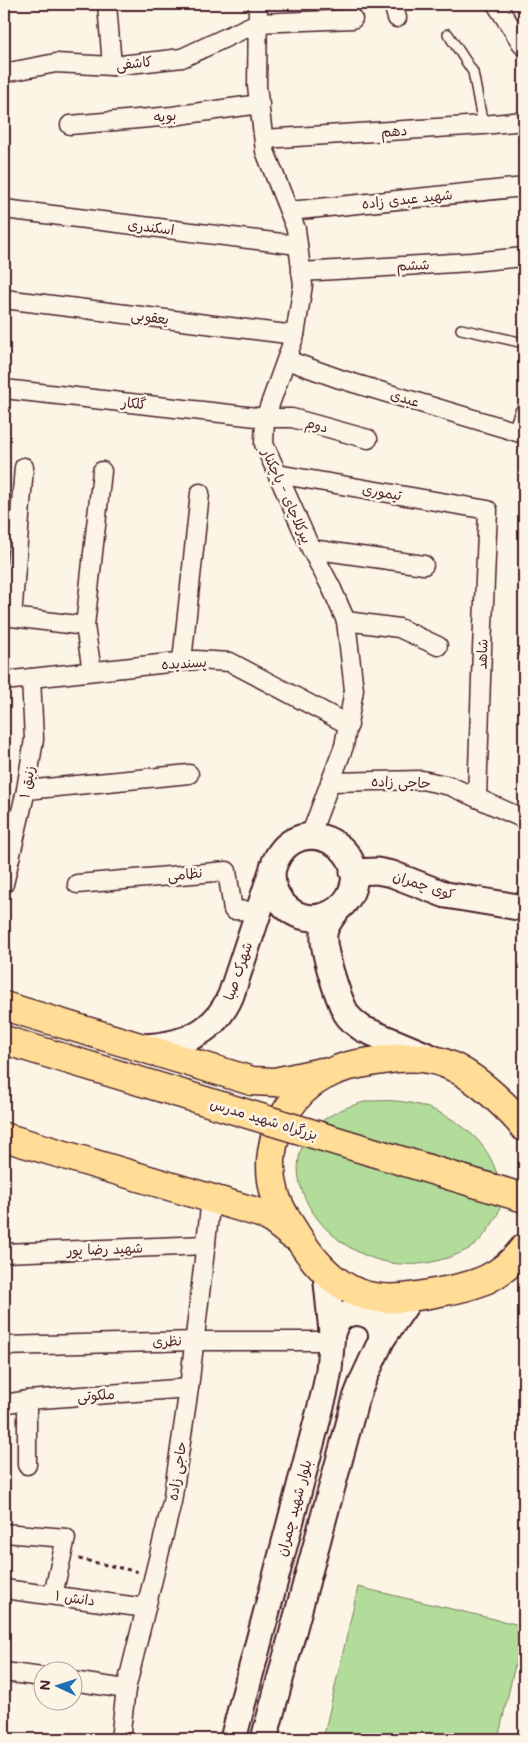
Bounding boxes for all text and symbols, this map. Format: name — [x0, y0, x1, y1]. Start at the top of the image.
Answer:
street label: کاشفی — [115, 51, 153, 74]
street label: بویه — [153, 105, 177, 126]
street label: دهم — [380, 120, 408, 143]
street label: شهید عبدی زاده — [361, 184, 453, 213]
street label: اسکندری — [127, 214, 175, 239]
street label: ششم — [396, 254, 430, 277]
street label: یعقوبی — [130, 305, 170, 328]
street label: عبدی — [388, 384, 422, 411]
street label: گلکار — [120, 392, 147, 413]
street label: دوم — [303, 412, 331, 439]
street label: پیرکلاچای - پاچکنار — [257, 445, 317, 547]
street label: تیموری — [361, 479, 404, 504]
street label: شاهد — [471, 638, 492, 670]
street label: پسندیده — [161, 652, 207, 674]
street label: زنبق ۱ — [14, 764, 39, 800]
street label: حاجی زاده — [371, 771, 431, 792]
street label: نظامی — [167, 863, 203, 884]
street label: کوی چمران — [390, 866, 458, 904]
street label: شهرک صبا — [219, 939, 256, 1003]
street label: بزرگراه شهید مدرس — [208, 1093, 320, 1144]
street label: شهید رضا پور — [66, 1238, 143, 1260]
street label: نظری — [152, 1330, 182, 1351]
street label: ملکوتی — [76, 1384, 115, 1405]
street label: حاجی زاده — [162, 1440, 191, 1502]
street label: بلوار شهید چمران — [271, 1457, 317, 1559]
street label: دانش ۱ — [54, 1585, 96, 1610]
north arrow — [32, 1660, 82, 1710]
text: N — [35, 1679, 54, 1691]

